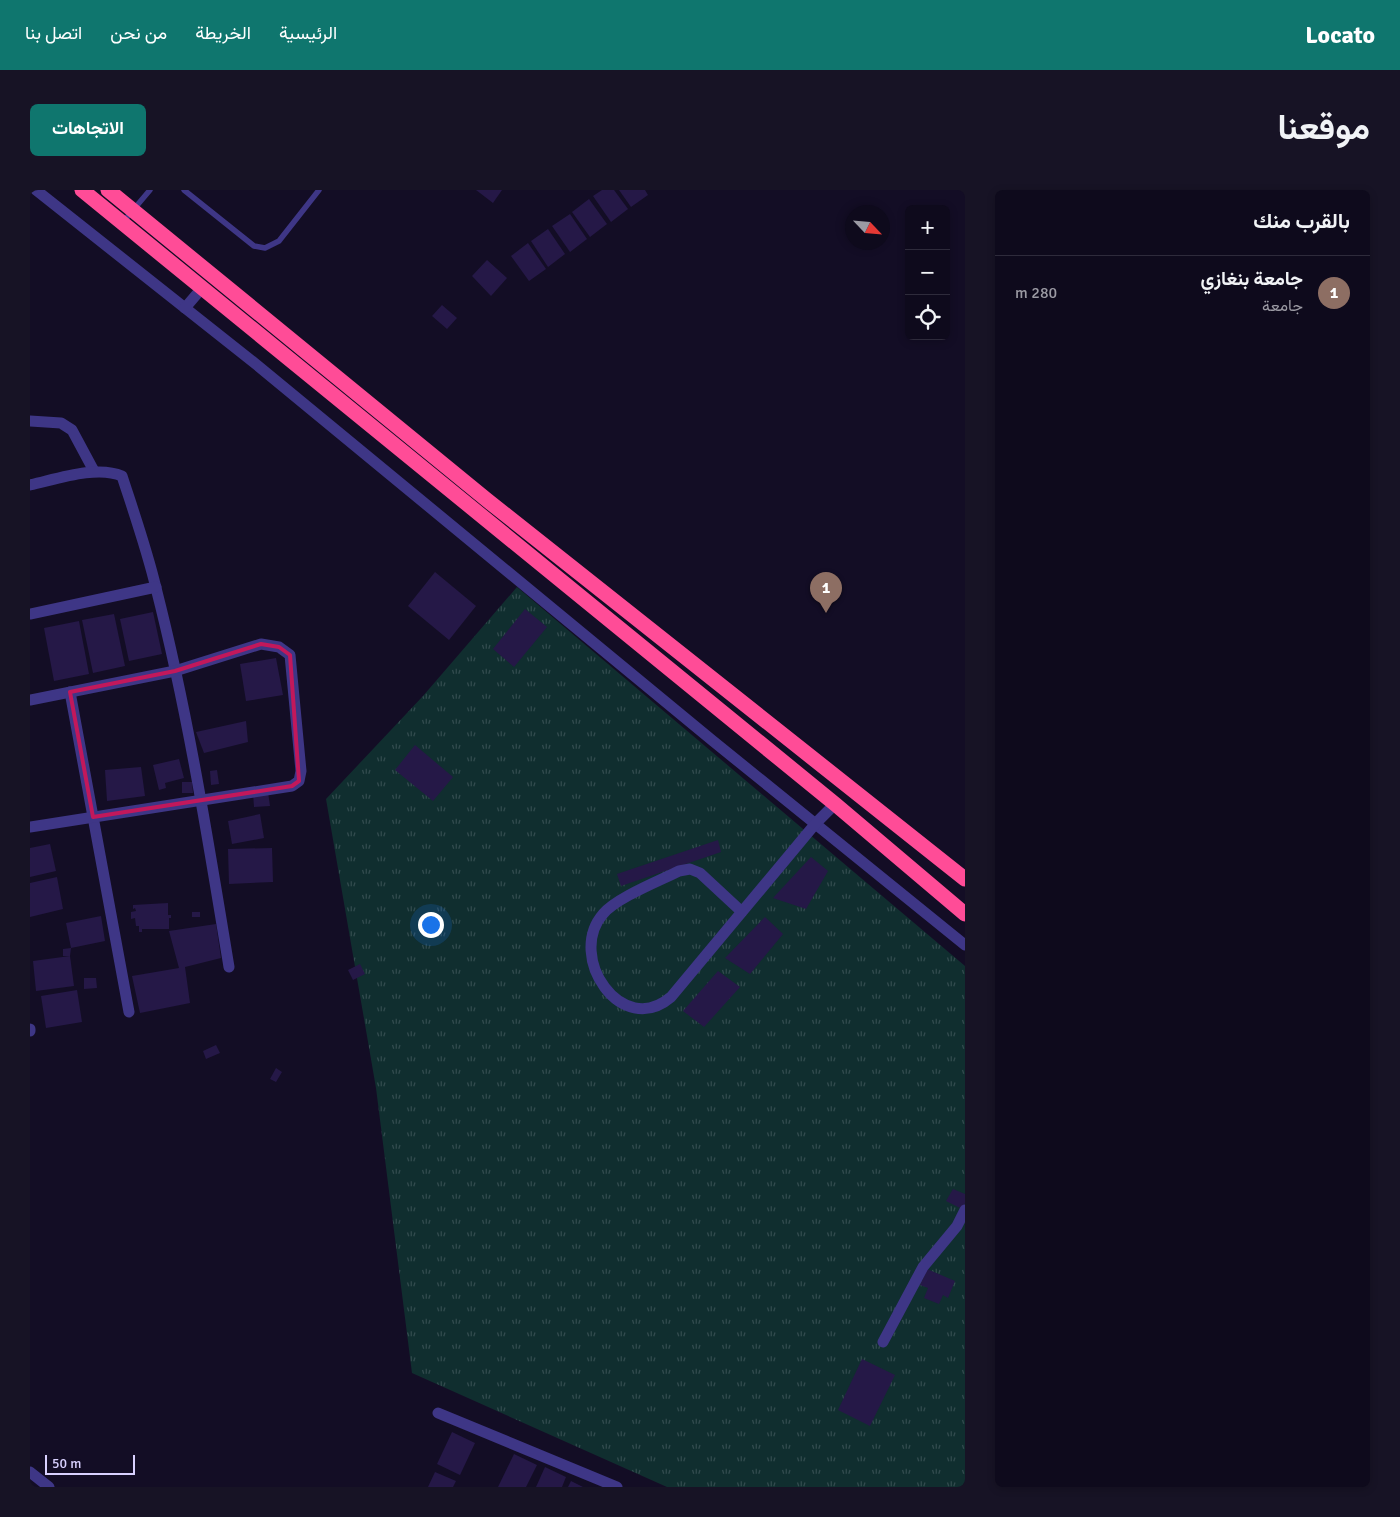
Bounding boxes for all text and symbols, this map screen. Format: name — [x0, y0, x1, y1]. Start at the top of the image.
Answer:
text: Locato — [1305, 20, 1375, 50]
text: اتصل بنا — [25, 22, 82, 44]
text: من نحن — [110, 22, 167, 44]
text: الخريطة — [195, 22, 251, 44]
text: الرئيسية — [279, 22, 337, 44]
button: الاتجاهات — [30, 104, 146, 156]
text: موقعنا — [1277, 106, 1370, 149]
north arrow — [845, 205, 890, 250]
map controls — [905, 205, 950, 340]
button: + — [905, 205, 950, 250]
text: بالقرب منك — [1253, 208, 1350, 234]
button: − — [905, 250, 950, 295]
text: جامعة بنغازي — [1200, 267, 1303, 291]
text: 280 m — [1015, 283, 1057, 303]
text: 1 — [1330, 283, 1338, 303]
button: locate — [905, 295, 950, 340]
text: جامعة — [1262, 296, 1303, 316]
pin: 1 — [810, 572, 842, 613]
your location — [418, 912, 444, 938]
scale bar — [45, 1452, 135, 1475]
text: 50 m — [52, 1455, 81, 1472]

